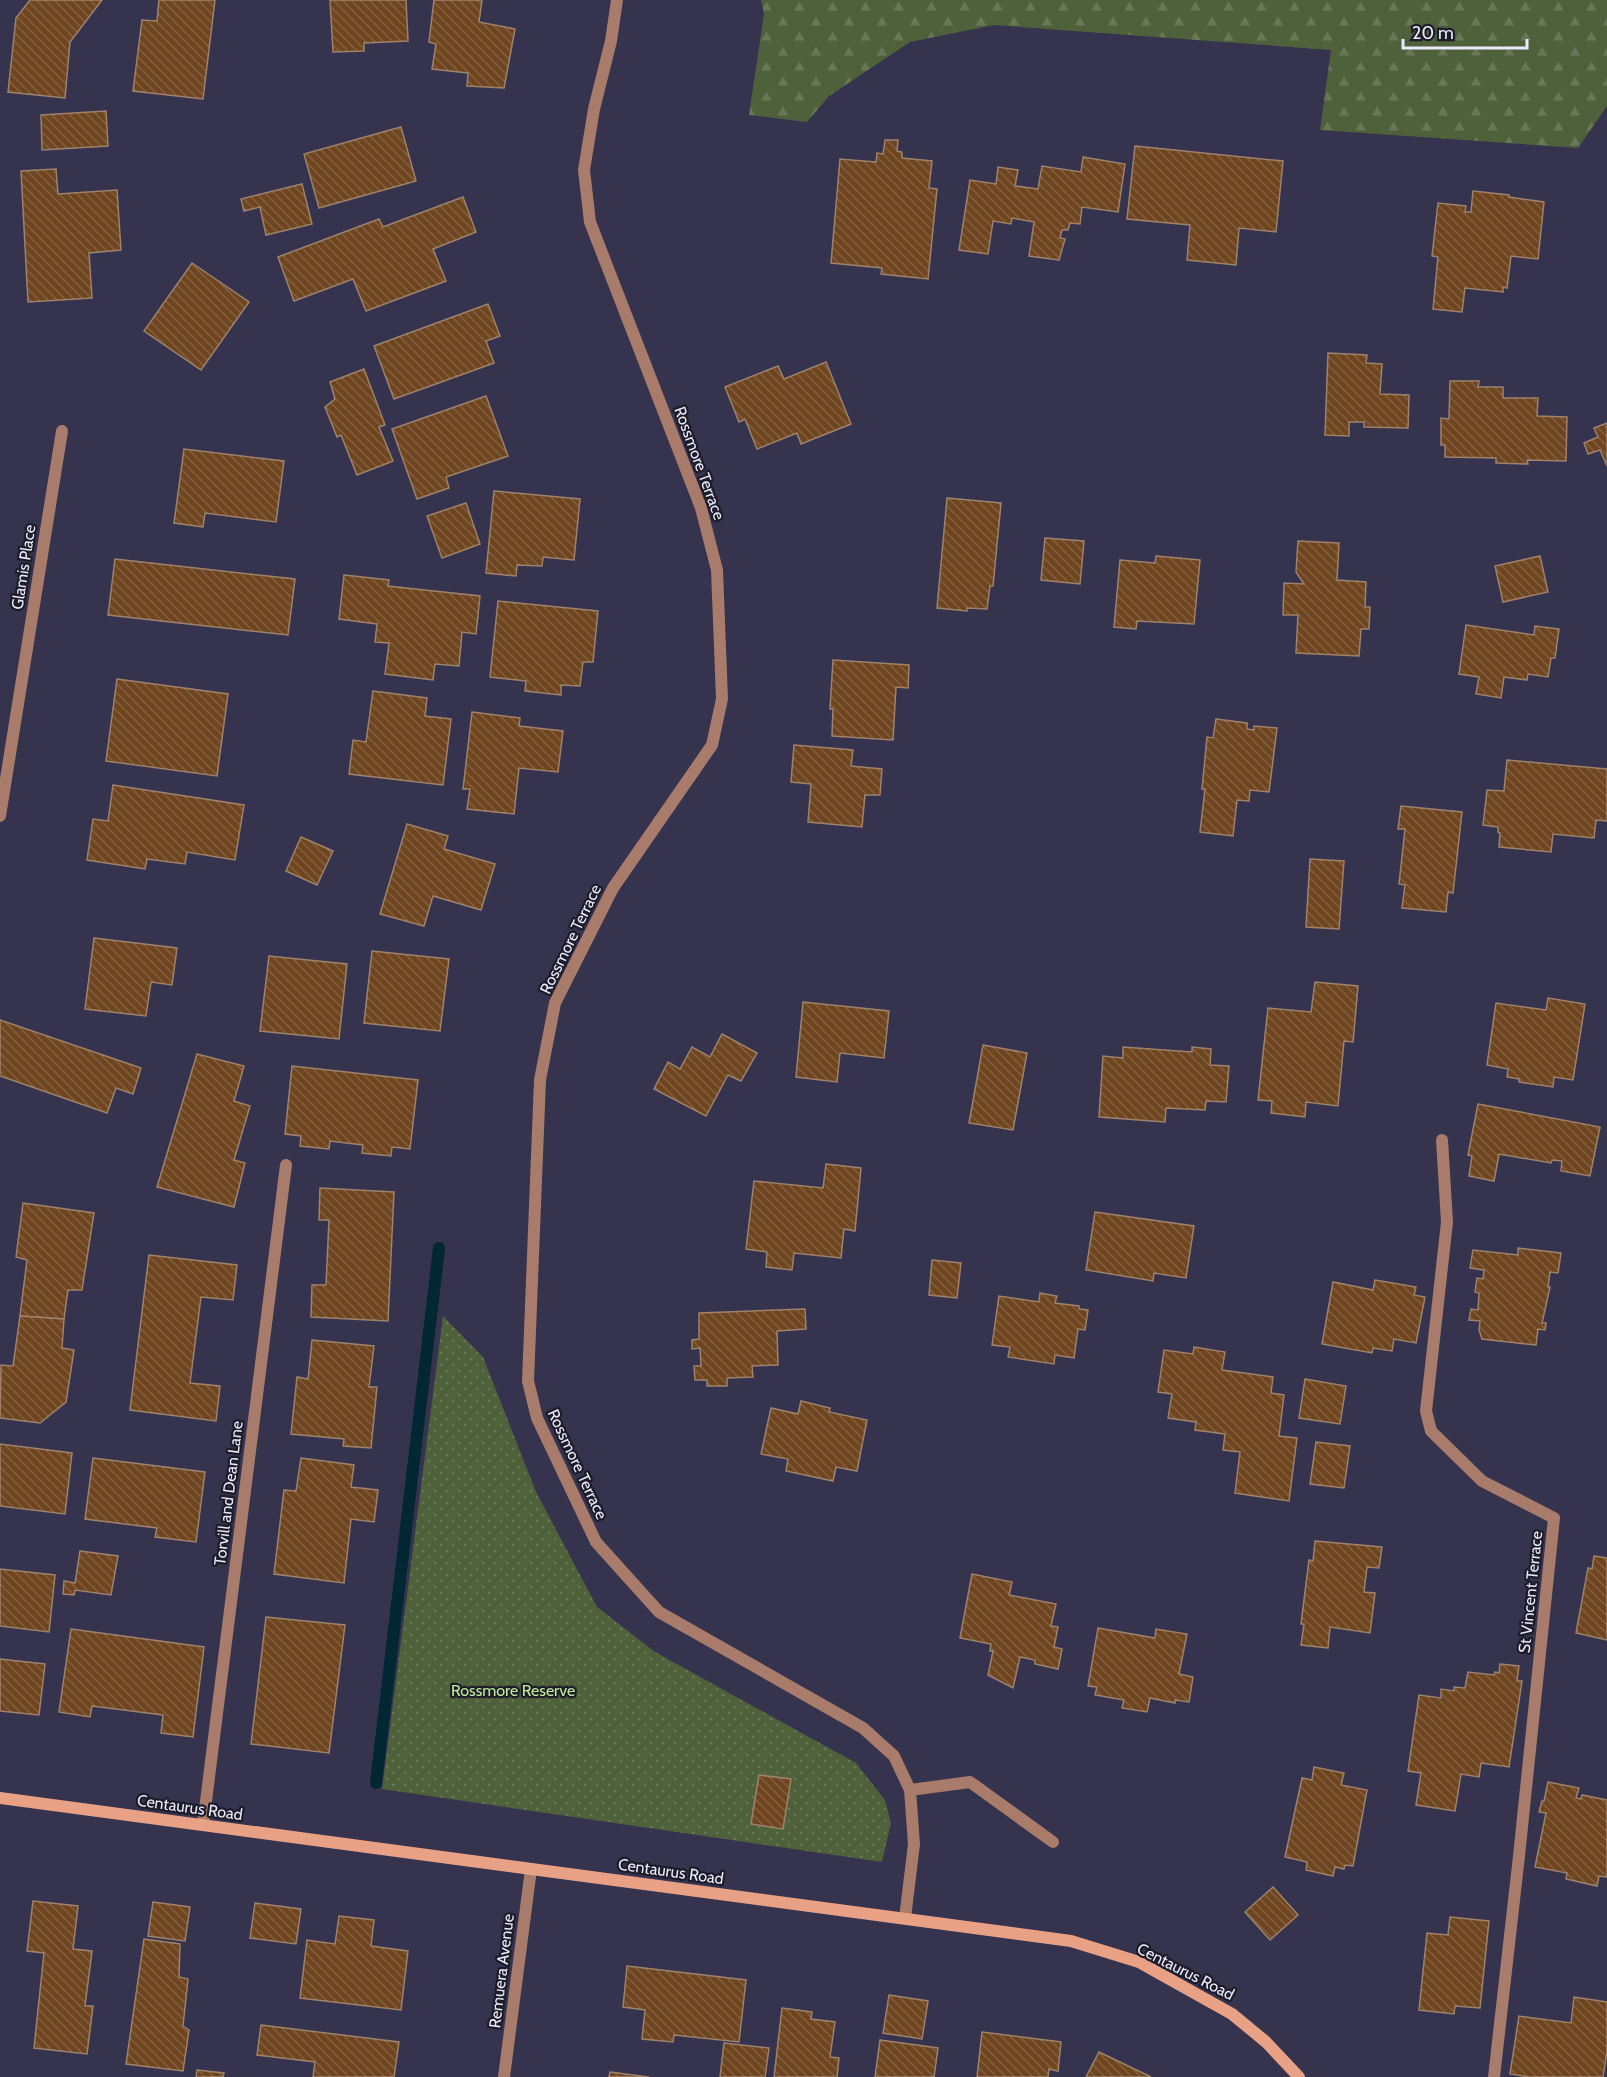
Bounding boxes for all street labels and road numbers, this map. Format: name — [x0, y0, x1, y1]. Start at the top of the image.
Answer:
street label: Rossmore Terrace — [670, 404, 729, 522]
street label: Glamis Place — [7, 523, 40, 611]
street label: Rossmore Terrace — [536, 881, 605, 997]
street label: Rossmore Terrace — [544, 1406, 611, 1522]
street label: Torvill and Dean Lane — [210, 1420, 247, 1566]
street label: St Vincent Terrace — [1515, 1530, 1546, 1654]
street label: Centaurus Road — [136, 1791, 244, 1824]
street label: Centaurus Road — [617, 1855, 725, 1888]
street label: Remuera Avenue — [485, 1913, 518, 2029]
street label: Centaurus Road — [1134, 1939, 1238, 2004]

